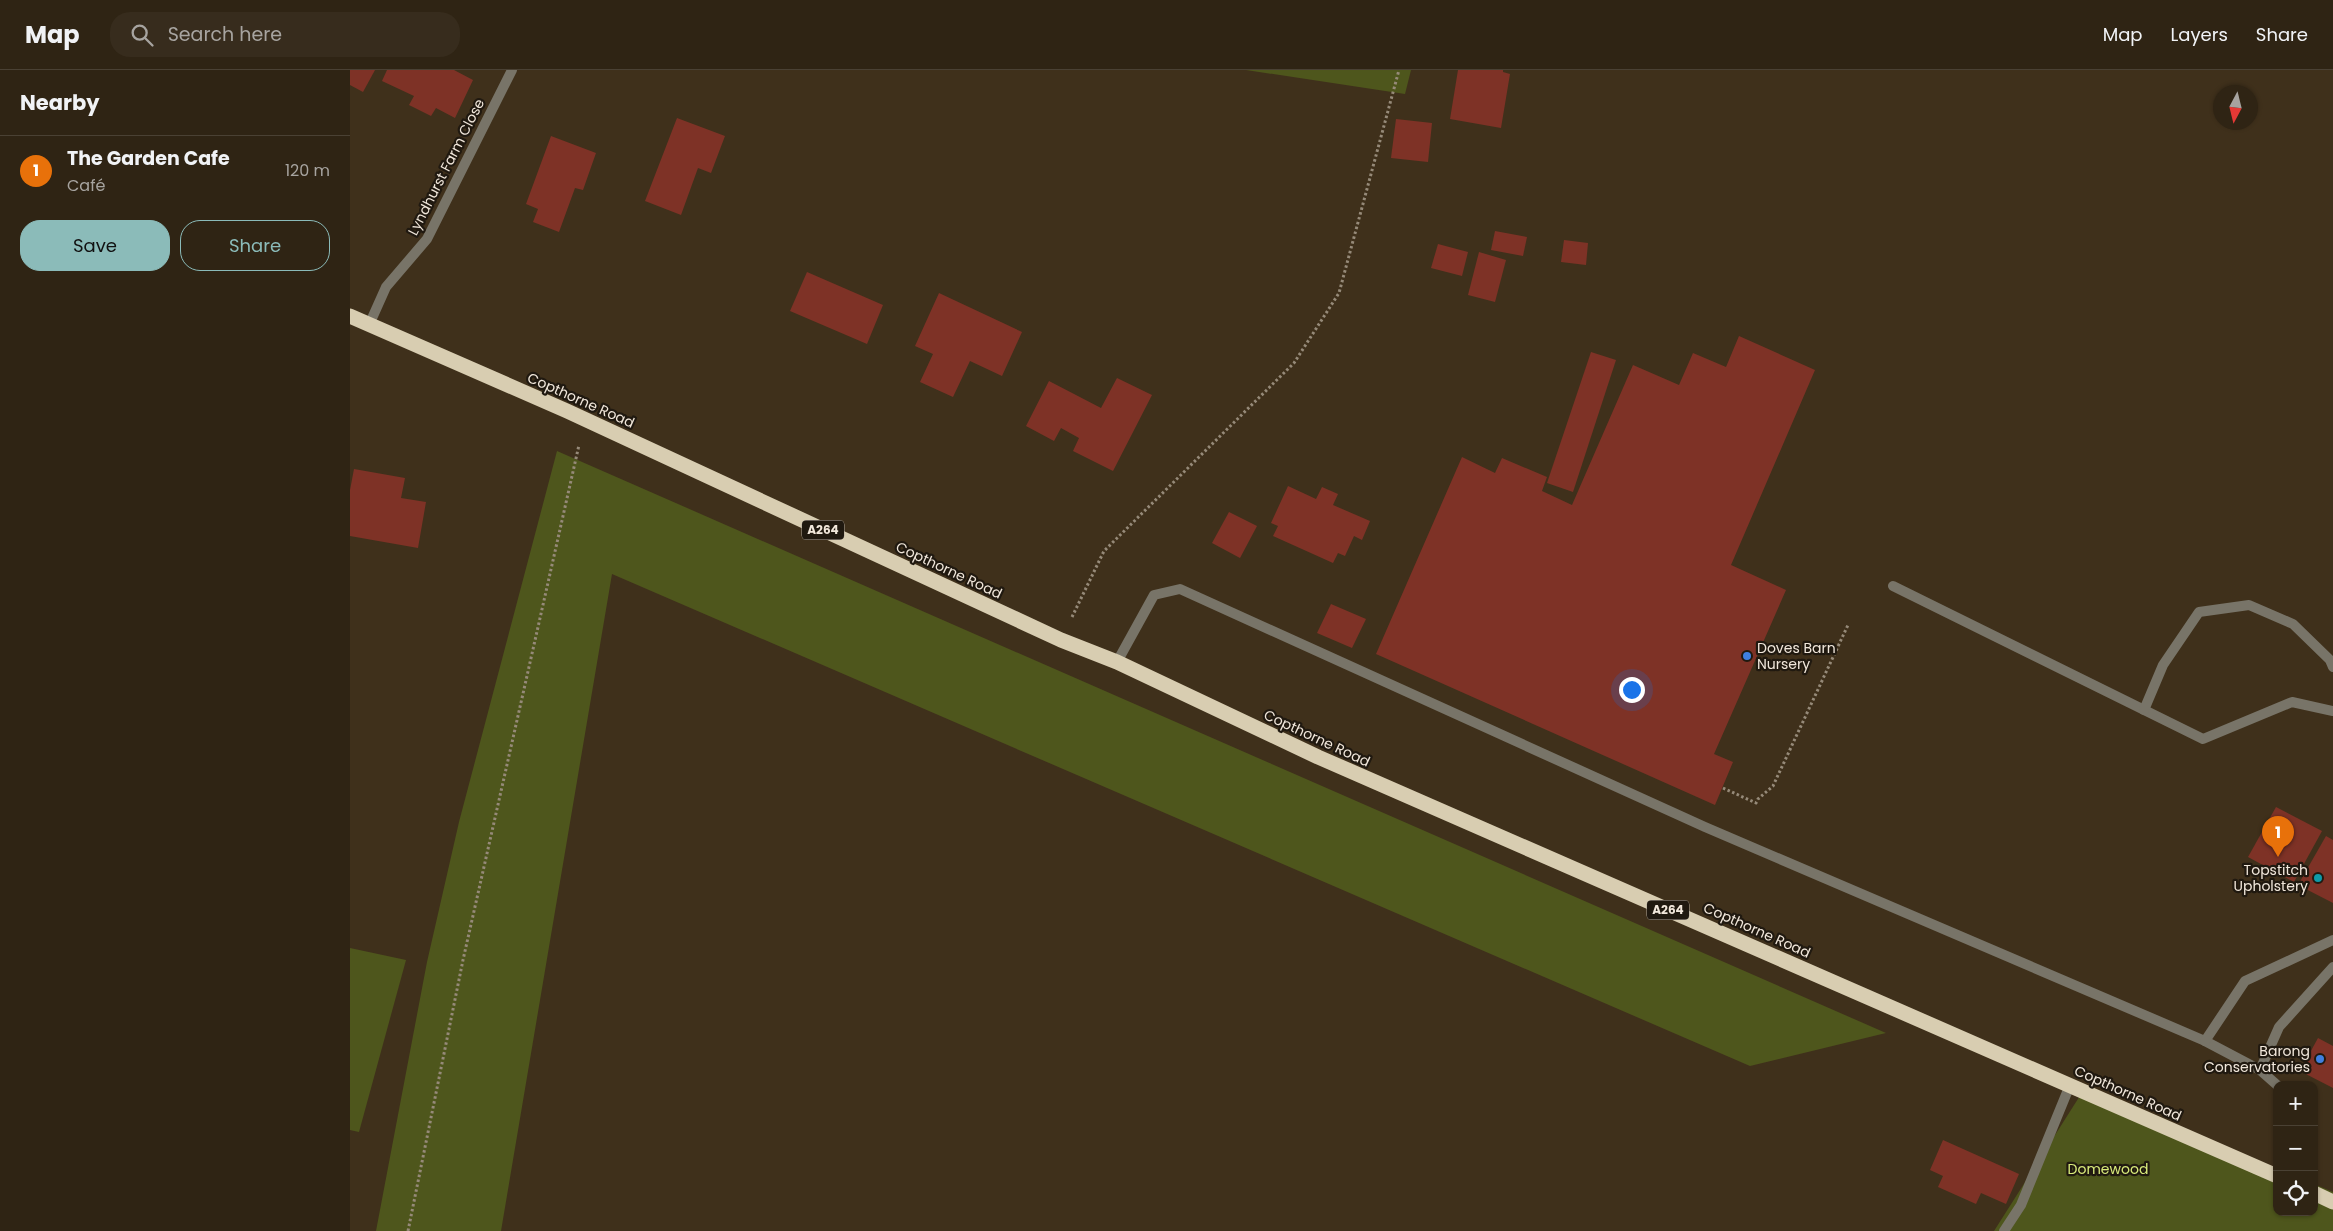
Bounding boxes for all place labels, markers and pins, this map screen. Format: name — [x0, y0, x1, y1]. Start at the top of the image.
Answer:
place label: Doves Barn Nursery — [1757, 638, 1836, 674]
marker: Doves Barn Nursery — [1741, 650, 1753, 662]
pin: 1 — [2262, 816, 2294, 857]
place label: Topstitch Upholstery — [2234, 860, 2308, 896]
marker: Topstitch Upholstery — [2312, 872, 2324, 884]
place label: Barong Conservatories — [2204, 1041, 2310, 1077]
marker: Barong Conservatories — [2314, 1053, 2326, 1065]

